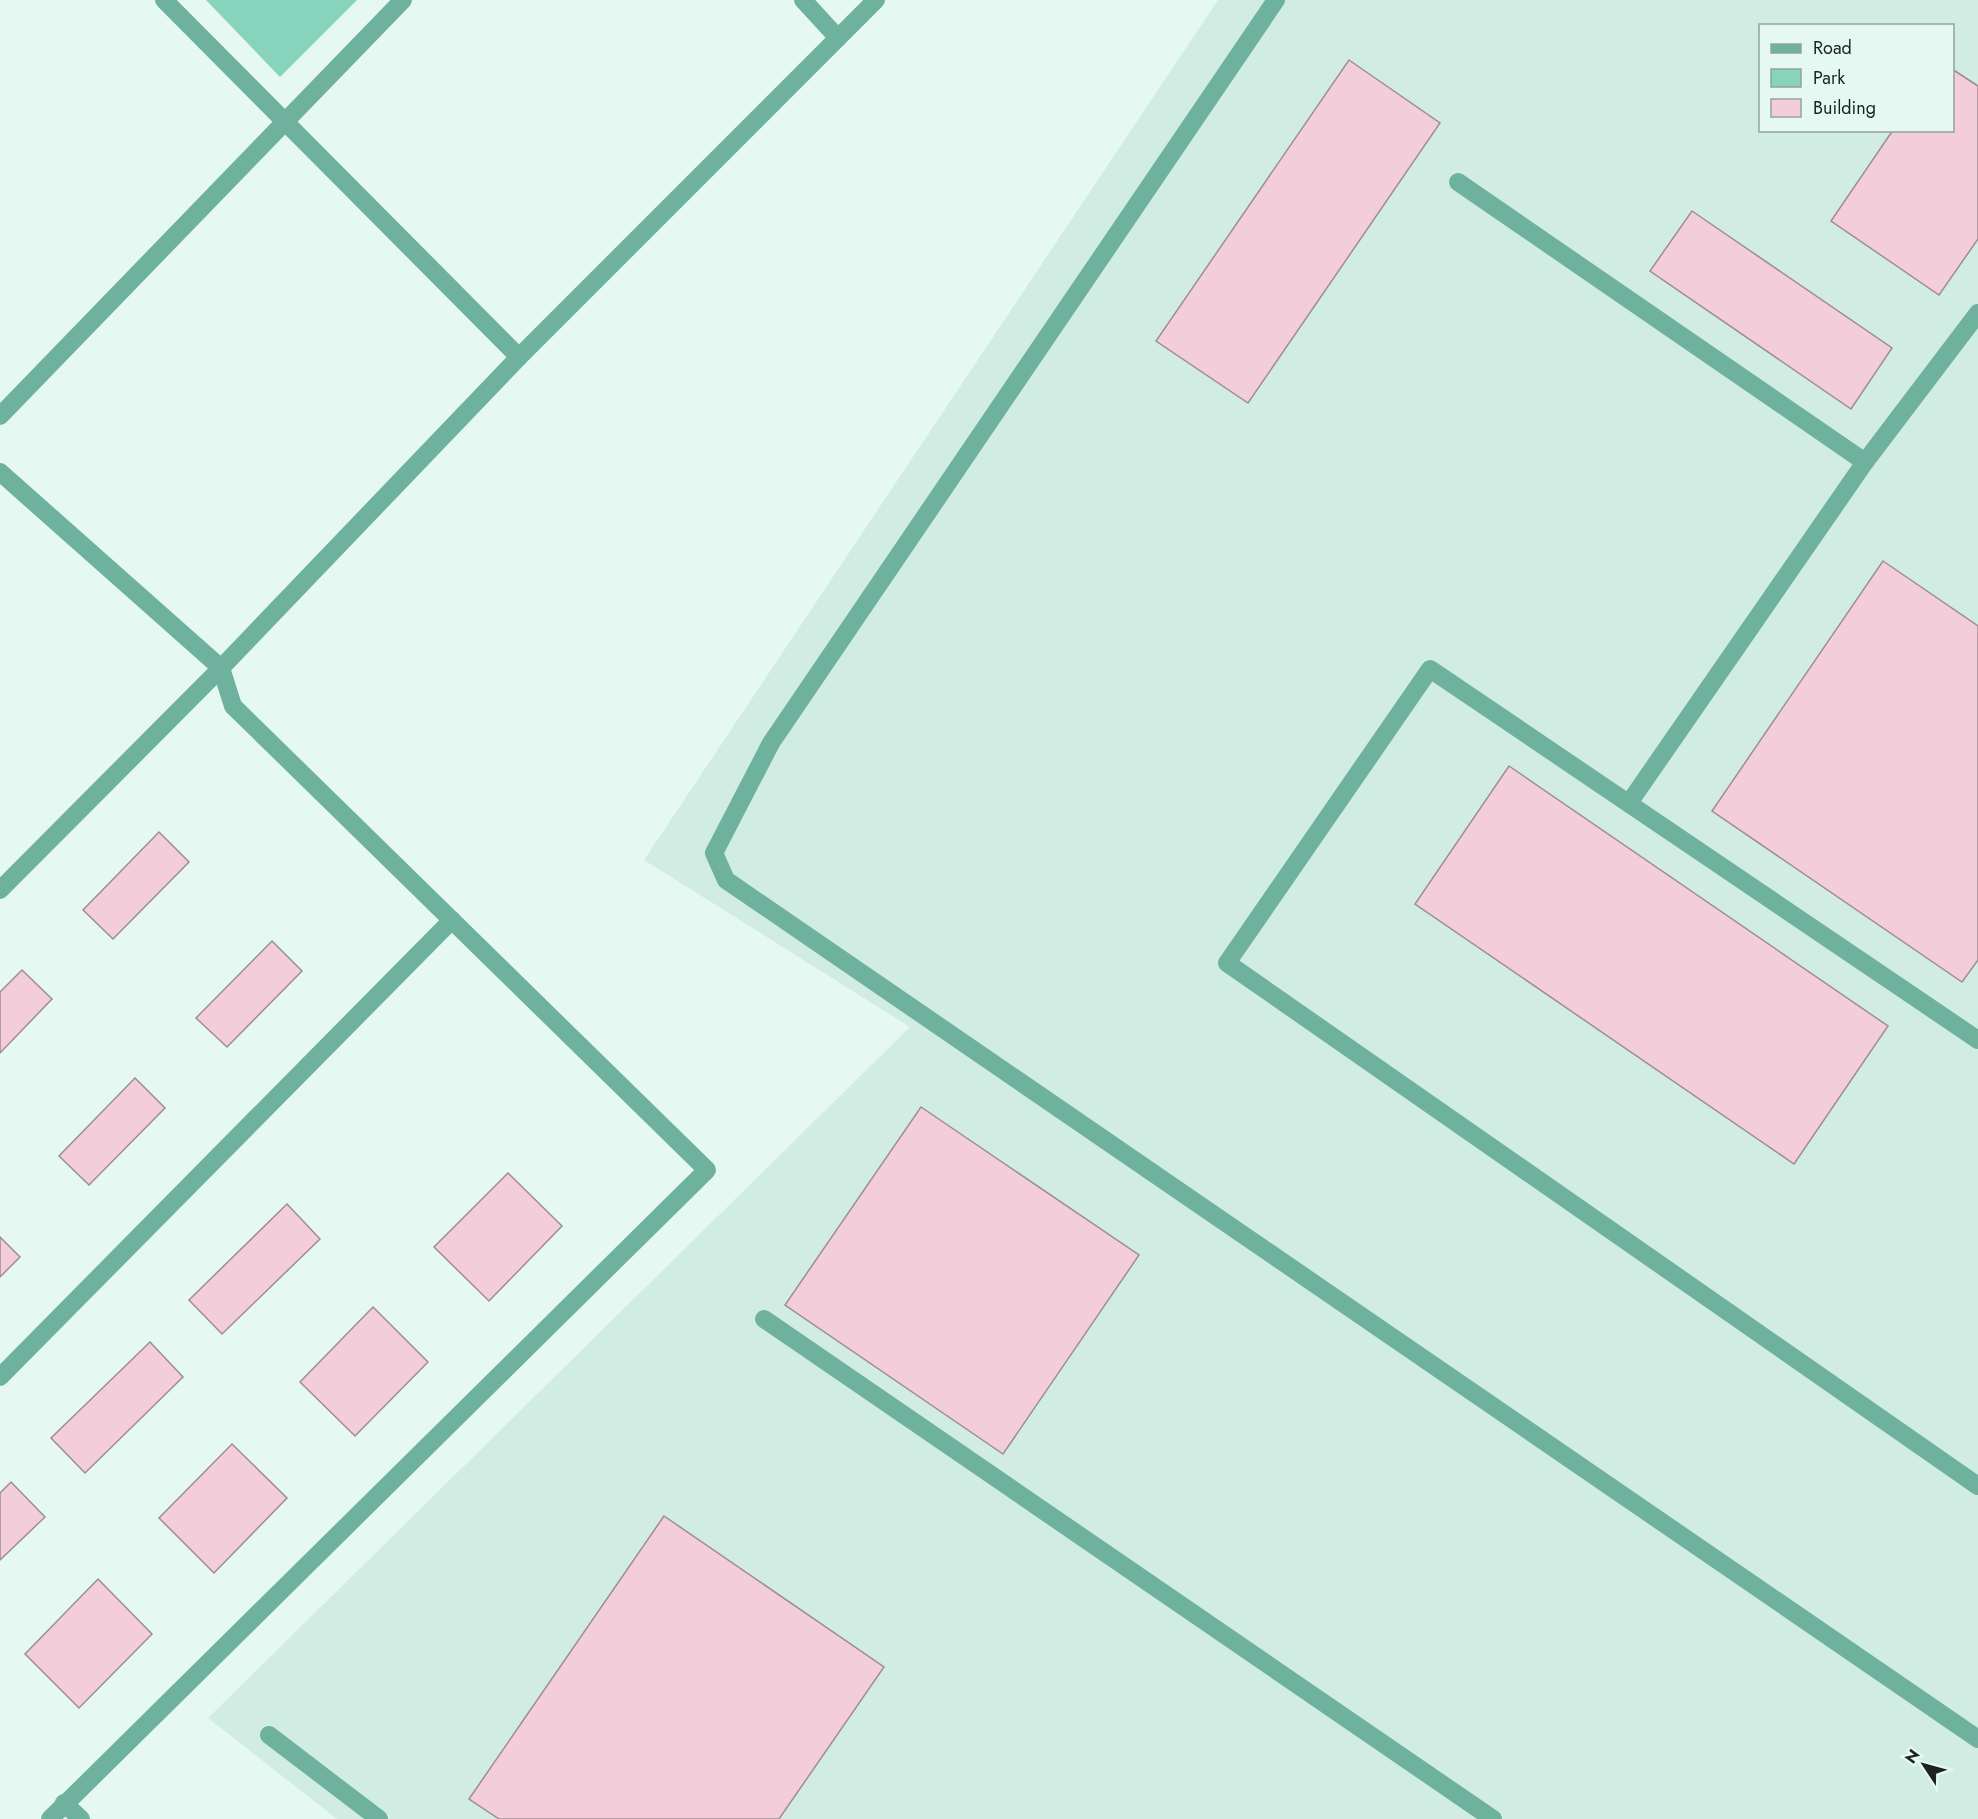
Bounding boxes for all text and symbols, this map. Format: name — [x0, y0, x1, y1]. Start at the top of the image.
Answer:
legend — [1759, 24, 1954, 132]
text: Road — [1813, 35, 1852, 61]
text: Park — [1813, 65, 1845, 91]
text: Building — [1813, 95, 1876, 121]
north arrow — [1894, 1735, 1954, 1795]
text: N — [1899, 1745, 1925, 1768]

